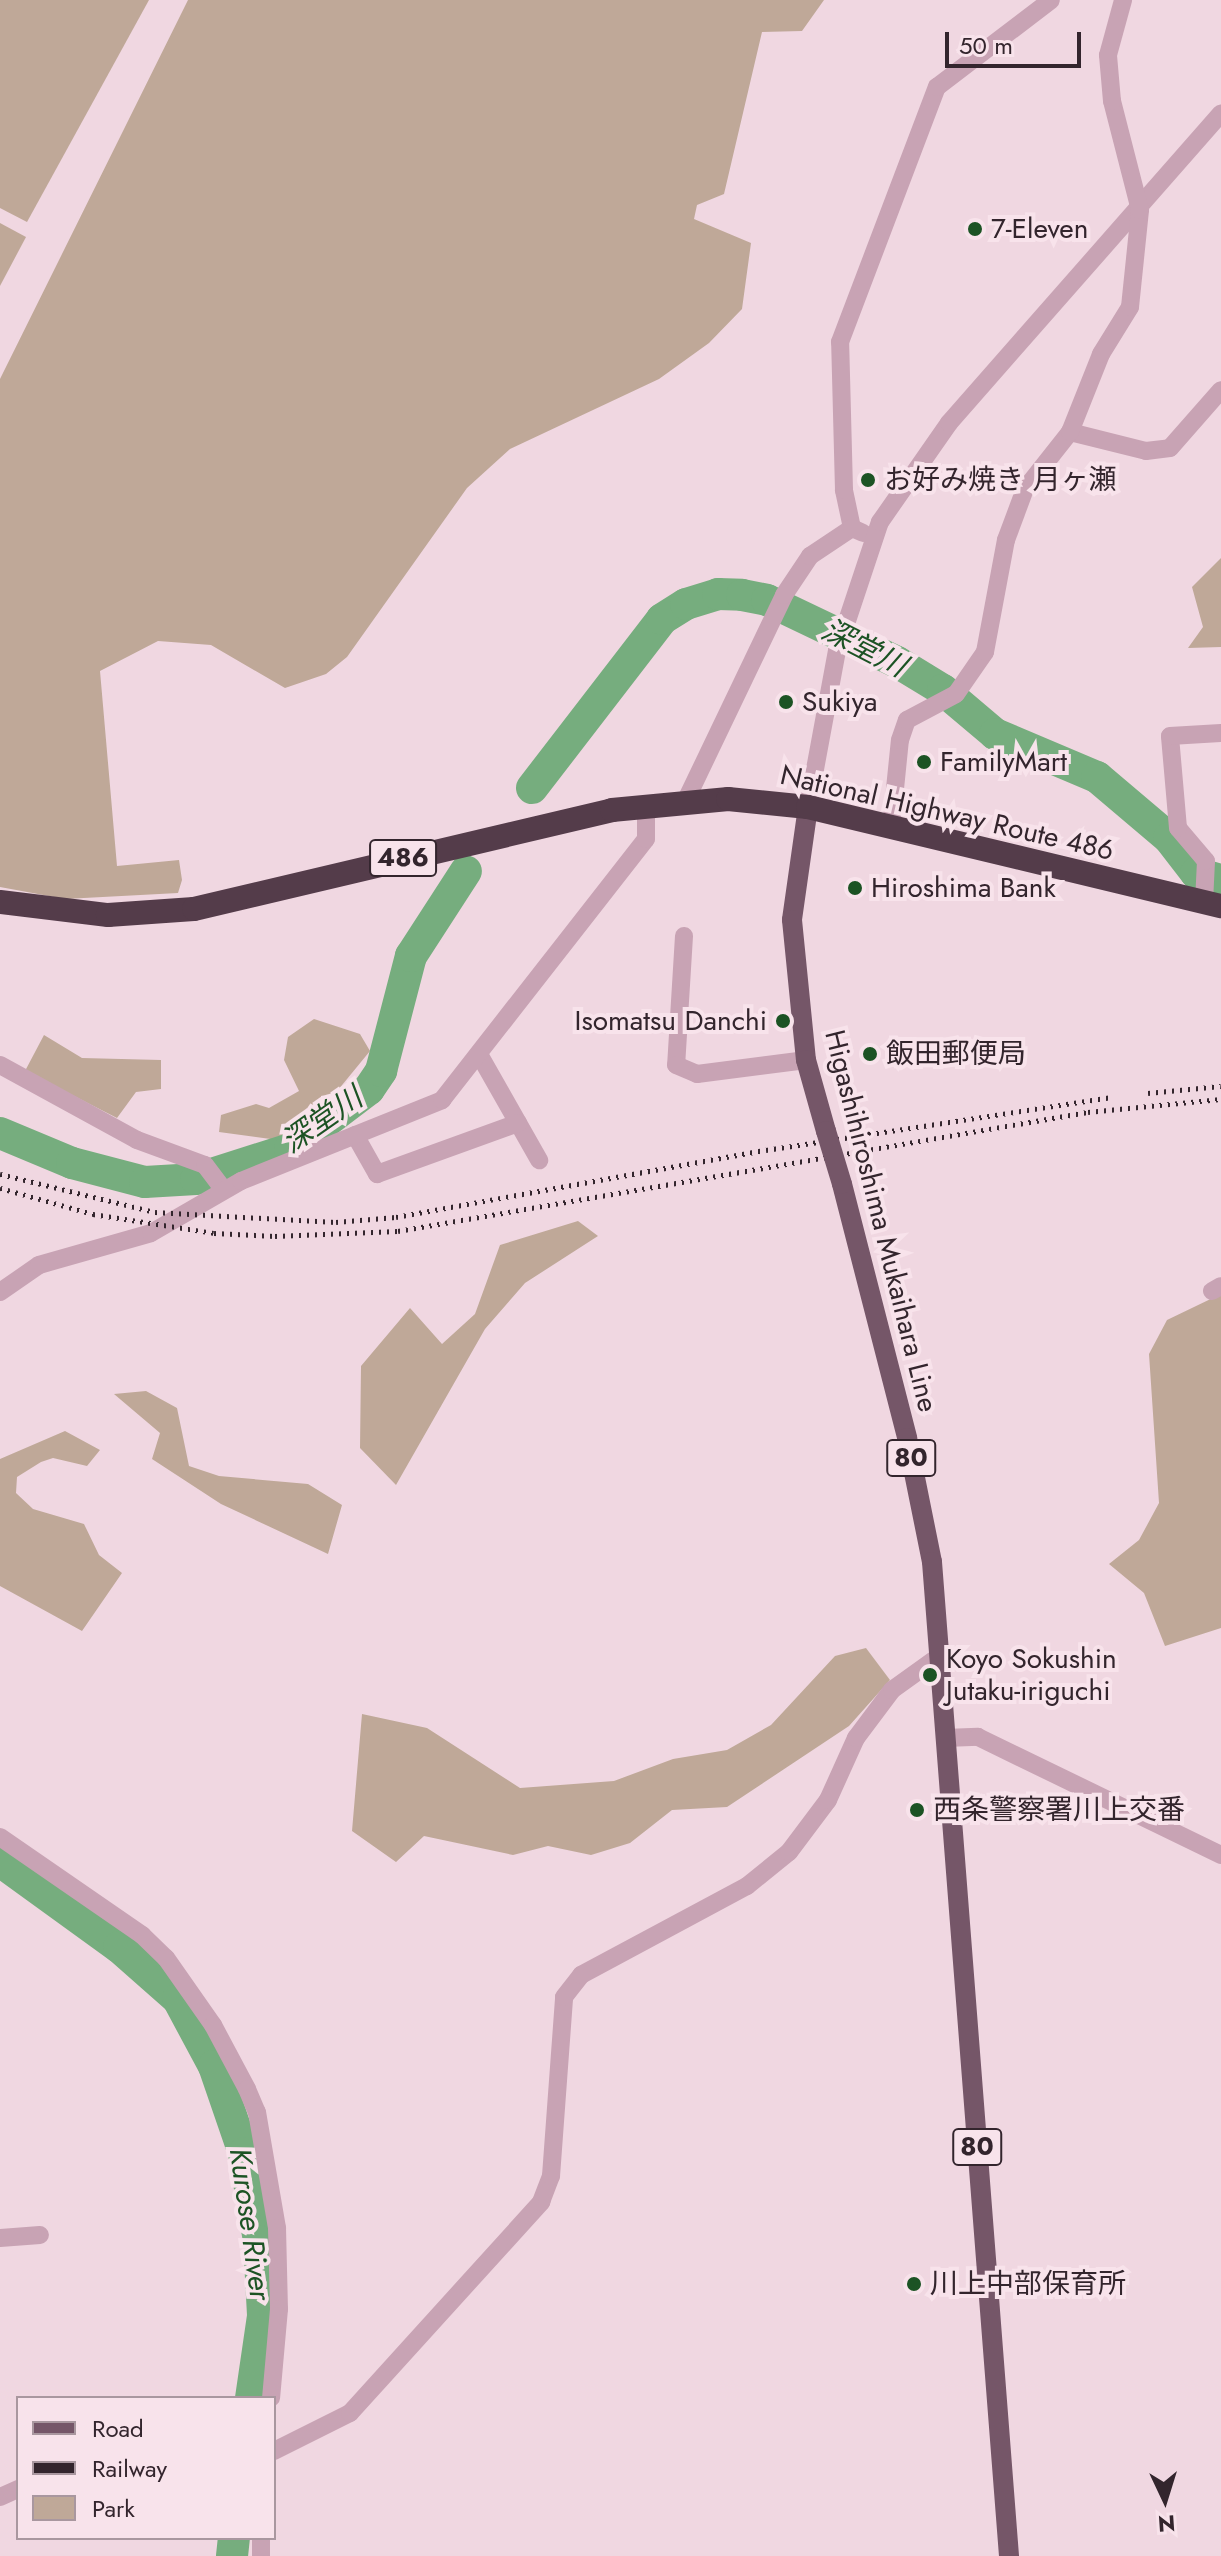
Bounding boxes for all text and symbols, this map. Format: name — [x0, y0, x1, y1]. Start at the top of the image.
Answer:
scale bar — [949, 16, 1085, 66]
text: 50 m — [959, 28, 1013, 63]
place label: 7-Eleven — [991, 212, 1088, 246]
marker: 7-Eleven — [966, 220, 984, 238]
place label: お好み焼き 月ヶ瀬 — [884, 463, 1116, 497]
marker: お好み焼き 月ヶ瀬 — [859, 471, 877, 489]
water label: 深堂川 — [816, 612, 912, 684]
place label: Sukiya — [802, 685, 877, 719]
marker: Sukiya — [777, 693, 795, 711]
place label: FamilyMart — [940, 745, 1067, 779]
marker: FamilyMart — [915, 753, 933, 771]
street label: National Highway Route 486 — [777, 758, 1117, 868]
road number: 486 — [369, 836, 437, 880]
place label: Hiroshima Bank — [871, 871, 1056, 905]
marker: Hiroshima Bank — [846, 879, 864, 897]
place label: Isomatsu Danchi — [575, 1004, 767, 1038]
marker: Isomatsu Danchi — [774, 1012, 792, 1030]
street label: Higashihiroshima Mukaihara Line — [817, 1027, 945, 1415]
place label: 飯田郵便局 — [886, 1037, 1026, 1071]
marker: 飯田郵便局 — [861, 1045, 879, 1063]
water label: 深堂川 — [275, 1079, 369, 1161]
road number: 80 — [885, 1436, 937, 1480]
place label: Koyo Sokushin Jutaku-iriguchi — [946, 1642, 1117, 1708]
marker: Koyo Sokushin Jutaku-iriguchi — [921, 1666, 939, 1684]
place label: 西条警察署川上交番 — [933, 1793, 1185, 1827]
marker: 西条警察署川上交番 — [908, 1801, 926, 1819]
road number: 80 — [951, 2125, 1003, 2169]
water label: Kurose River — [222, 2146, 278, 2302]
place label: 川上中部保育所 — [930, 2267, 1126, 2301]
marker: 川上中部保育所 — [905, 2275, 923, 2293]
legend — [16, 2396, 276, 2540]
text: Road — [92, 2411, 144, 2446]
text: Railway — [92, 2451, 167, 2486]
north arrow — [1125, 2460, 1205, 2540]
text: Park — [92, 2491, 135, 2526]
text: N — [1157, 2507, 1177, 2541]

